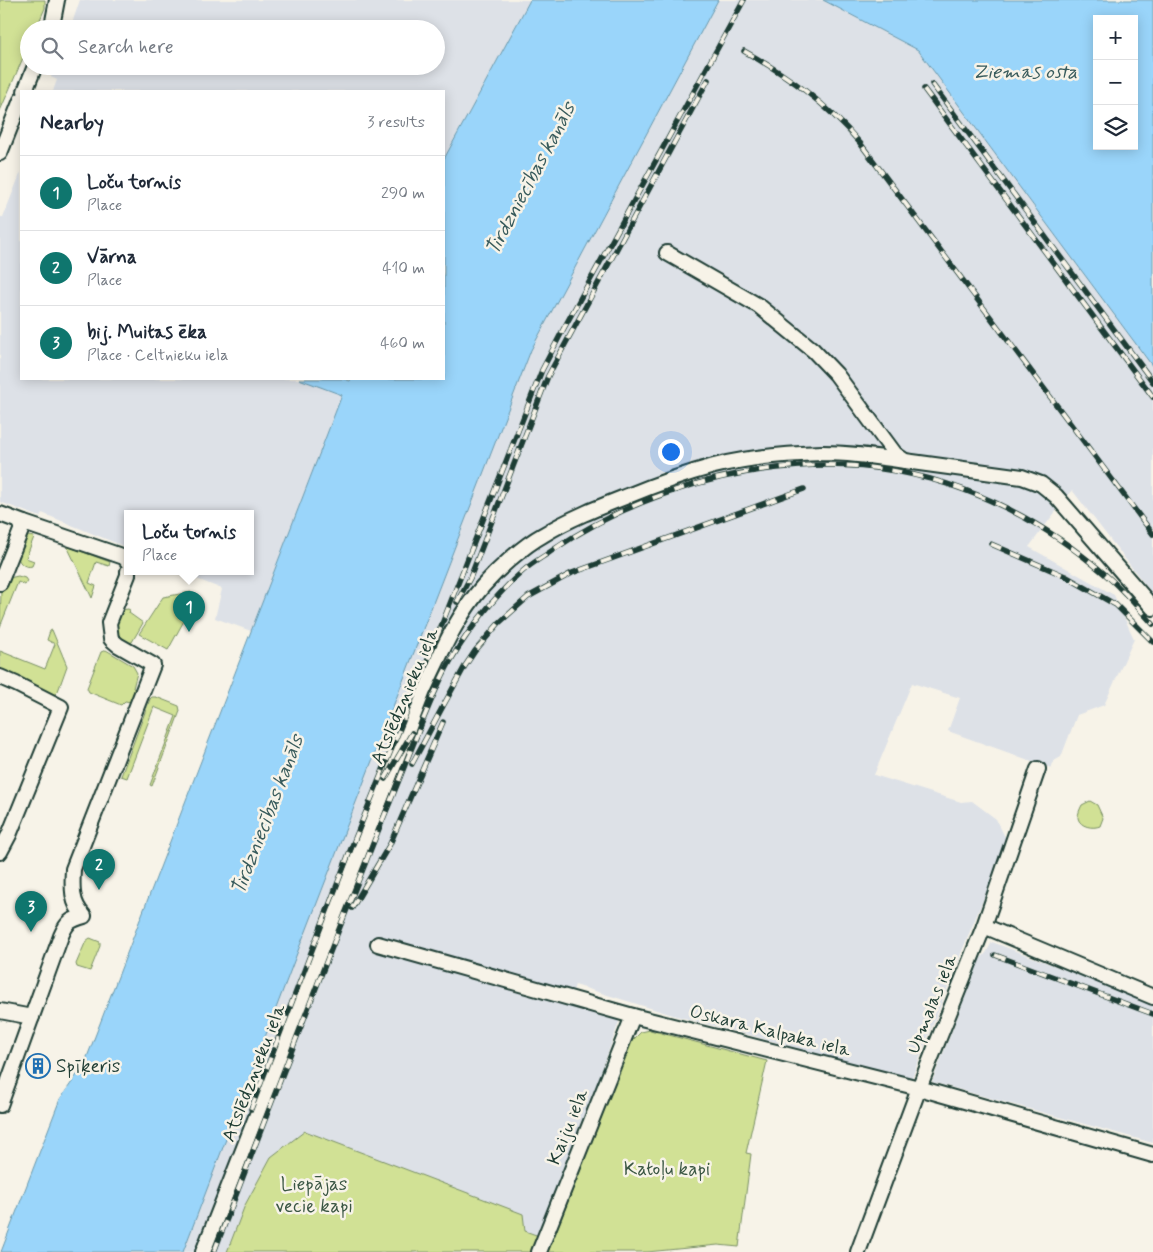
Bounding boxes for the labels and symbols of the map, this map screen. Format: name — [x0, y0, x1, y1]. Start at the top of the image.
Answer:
water label: Ziemas osta — [972, 59, 1078, 86]
water label: Tirdzniecības kanāls — [479, 96, 584, 260]
your location — [658, 439, 684, 465]
pin: 1 — [173, 591, 205, 632]
street label: Atslēdznieku iela — [365, 624, 445, 768]
water label: Tirdzniecības kanāls — [225, 729, 312, 899]
pin: 2 — [83, 849, 115, 890]
pin: 3 — [15, 891, 47, 932]
street label: Upmalas iela — [901, 950, 963, 1057]
street label: Oskara Kalpaka iela — [687, 999, 854, 1063]
street label: Atslēdznieku iela — [216, 1000, 292, 1145]
building icon: Spīķeris — [25, 1053, 51, 1079]
place label: Spīķeris — [56, 1054, 120, 1079]
street label: Kaiju iela — [542, 1085, 596, 1169]
park label: Katoļu kapi — [624, 1157, 710, 1182]
park label: Liepājas vecie kapi — [275, 1172, 353, 1219]

